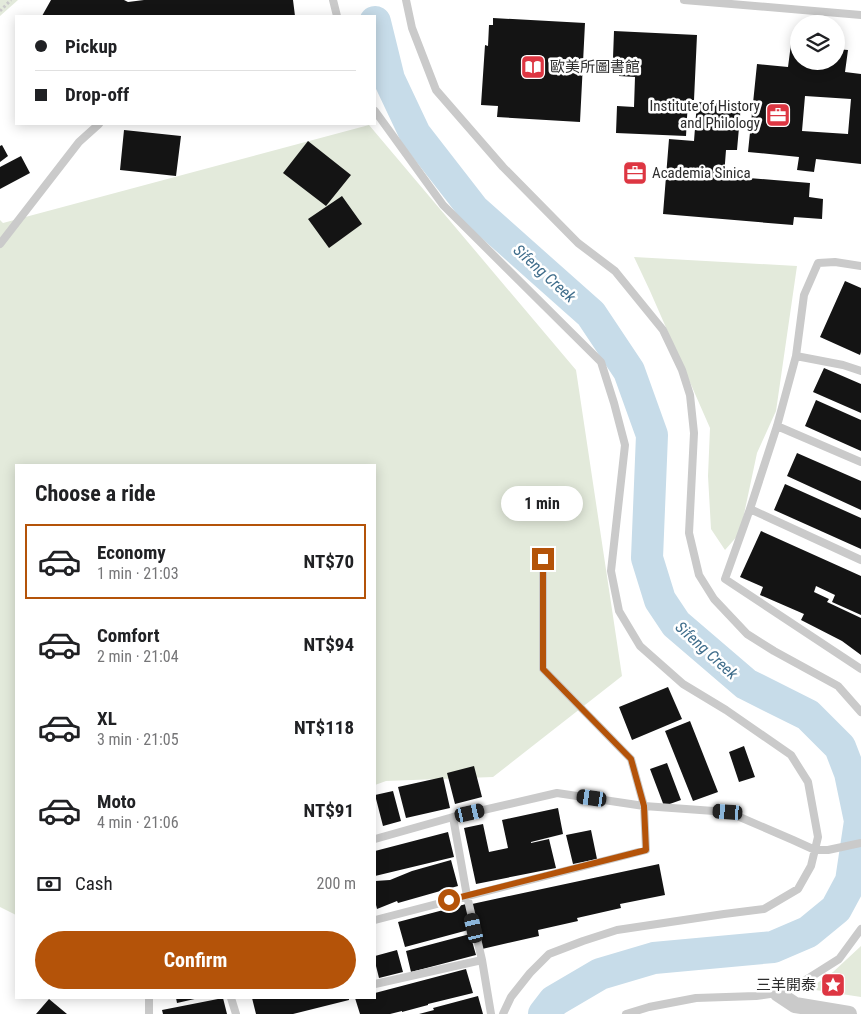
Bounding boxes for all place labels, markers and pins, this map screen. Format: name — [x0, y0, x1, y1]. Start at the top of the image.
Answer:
library icon: 歐美所圖書館 — [520, 54, 546, 80]
place label: 歐美所圖書館 — [550, 58, 640, 76]
place label: Institute of History and Philology — [650, 97, 760, 132]
office icon: Institute of History and Philology — [765, 102, 791, 128]
office icon: Academia Sinica — [622, 160, 648, 186]
place label: Academia Sinica — [652, 164, 751, 182]
place icon: 三羊開泰 — [820, 972, 846, 998]
place label: 三羊開泰 — [756, 976, 816, 994]

